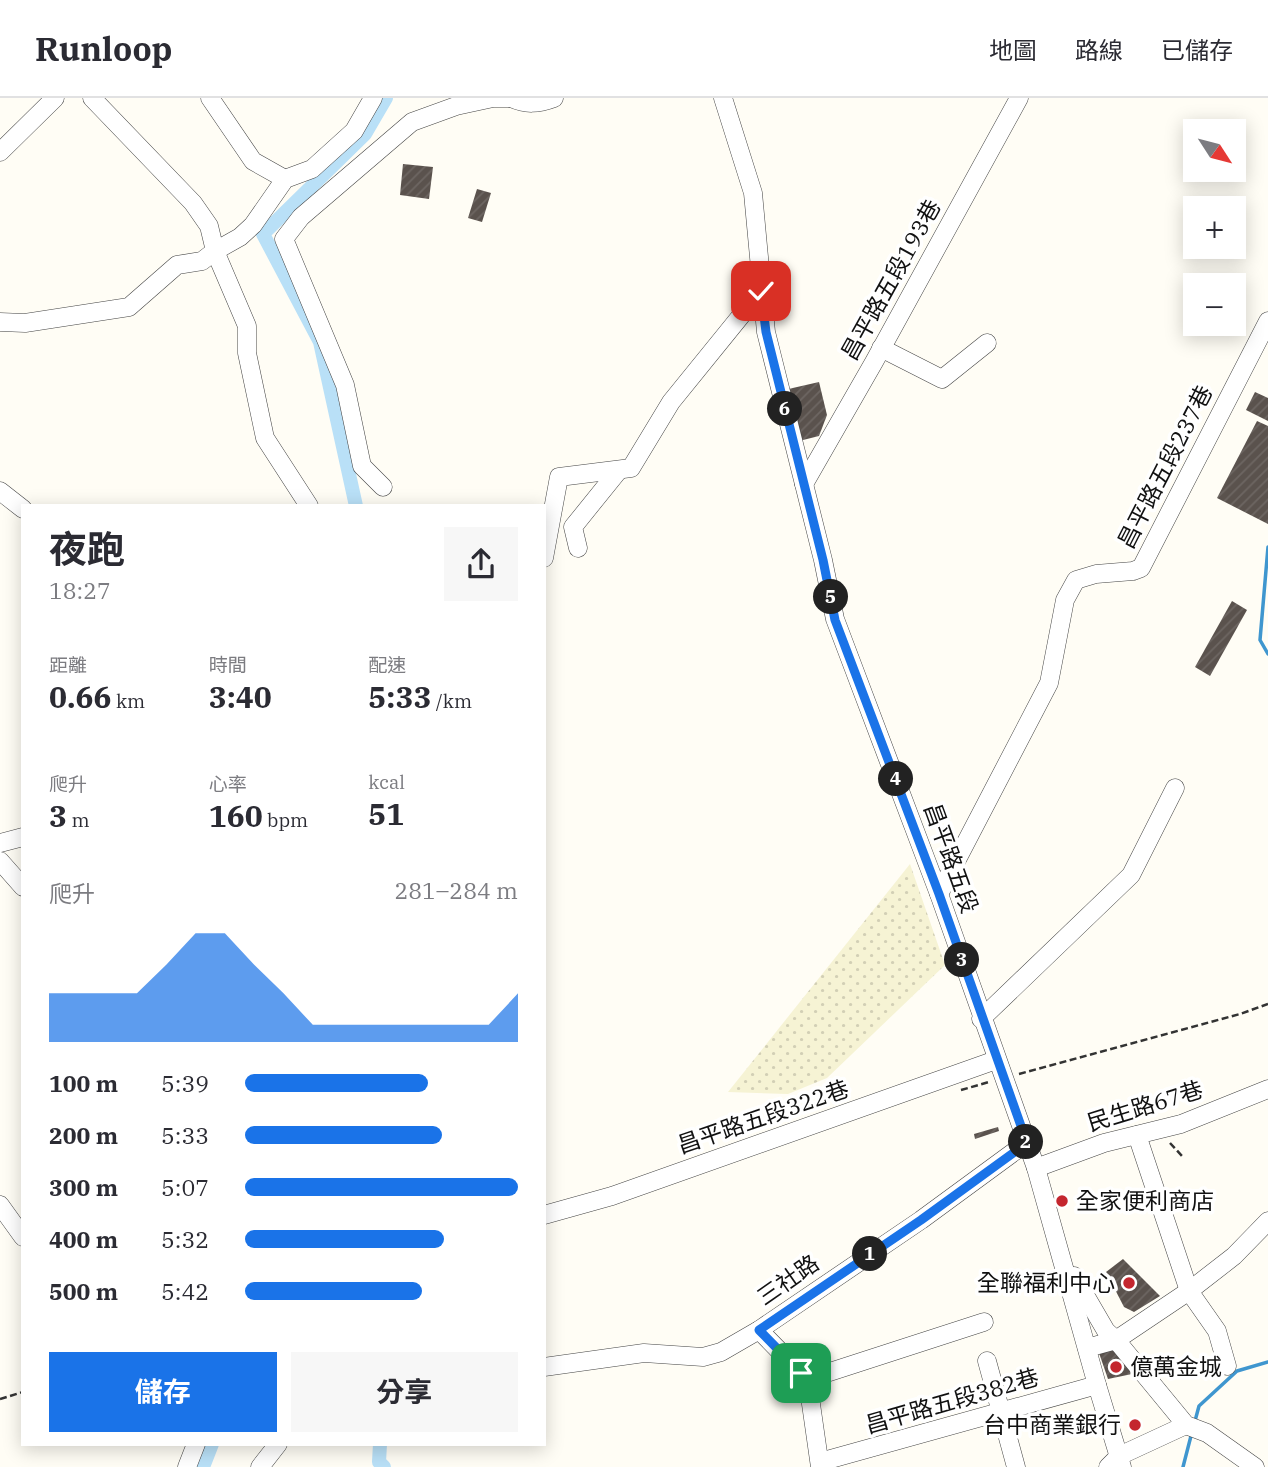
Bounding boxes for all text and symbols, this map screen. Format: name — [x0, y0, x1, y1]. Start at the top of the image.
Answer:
text: Runloop — [35, 27, 173, 70]
text: 地圖 — [989, 34, 1037, 66]
text: 路線 — [1075, 34, 1123, 66]
text: 已儲存 — [1161, 34, 1233, 66]
north arrow — [1183, 119, 1246, 182]
map controls — [1183, 119, 1246, 336]
street label: 昌平路五段193巷 — [834, 194, 947, 365]
button: + — [1183, 196, 1246, 259]
pin — [731, 261, 791, 321]
icon: check — [742, 272, 780, 310]
button: − — [1183, 273, 1246, 336]
street label: 昌平路五段237巷 — [1110, 380, 1218, 553]
pin: 6 — [768, 392, 802, 426]
text: 6 — [779, 396, 790, 420]
text: 夜跑 — [49, 524, 125, 573]
button: share — [444, 527, 518, 601]
text: 18:27 — [49, 575, 111, 605]
pin: 5 — [814, 580, 848, 614]
text: 5 — [825, 584, 836, 608]
text: 距離 — [49, 653, 87, 677]
text: 時間 — [209, 653, 247, 677]
text: 配速 — [368, 653, 406, 677]
text: 0.66 — [49, 677, 111, 716]
text: 3:40 — [209, 677, 272, 716]
text: 5:33 — [368, 677, 431, 716]
text: km — [111, 689, 145, 713]
text: /km — [431, 689, 472, 713]
pin: 4 — [878, 762, 914, 796]
text: 4 — [890, 766, 901, 790]
text: kcal — [368, 770, 405, 794]
text: 爬升 — [49, 772, 87, 796]
text: 心率 — [209, 772, 247, 796]
text: 51 — [368, 794, 404, 833]
text: 3 — [49, 796, 67, 835]
text: 160 — [209, 796, 263, 835]
street label: 昌平路五段 — [918, 798, 986, 917]
text: m — [67, 808, 90, 832]
text: bpm — [263, 808, 308, 832]
text: 281–284 m — [394, 875, 518, 905]
text: 爬升 — [49, 878, 95, 908]
pin: 3 — [944, 942, 979, 978]
text: 3 — [956, 947, 967, 971]
text: 100 m — [49, 1068, 118, 1098]
text: 5:39 — [161, 1068, 209, 1098]
street label: 昌平路五段322巷 — [673, 1073, 852, 1159]
street label: 民生路67巷 — [1083, 1073, 1206, 1137]
text: 200 m — [49, 1120, 118, 1150]
text: 5:33 — [161, 1120, 209, 1150]
pin: 2 — [1009, 1124, 1044, 1160]
text: 2 — [1020, 1129, 1031, 1153]
text: 300 m — [49, 1172, 118, 1202]
text: 5:07 — [161, 1172, 209, 1202]
place label: 全家便利商店 — [1076, 1185, 1214, 1215]
marker: 全家便利商店 — [1054, 1193, 1070, 1209]
text: 400 m — [49, 1224, 118, 1254]
text: 5:32 — [161, 1224, 209, 1254]
pin: 1 — [852, 1236, 888, 1272]
text: 1 — [864, 1241, 875, 1265]
street label: 三社路 — [751, 1247, 824, 1311]
place label: 全聯福利中心 — [977, 1267, 1115, 1297]
marker: 全聯福利中心 — [1121, 1275, 1137, 1291]
text: 500 m — [49, 1276, 118, 1306]
text: 5:42 — [161, 1276, 209, 1306]
pin — [771, 1343, 831, 1403]
place label: 億萬金城 — [1130, 1351, 1222, 1381]
button: 儲存 — [49, 1352, 277, 1432]
button: 分享 — [291, 1352, 518, 1432]
icon: arrive — [782, 1354, 820, 1392]
marker: 億萬金城 — [1108, 1359, 1124, 1375]
street label: 昌平路五段382巷 — [861, 1361, 1042, 1439]
place label: 台中商業銀行 — [983, 1409, 1121, 1439]
marker: 台中商業銀行 — [1127, 1417, 1143, 1433]

